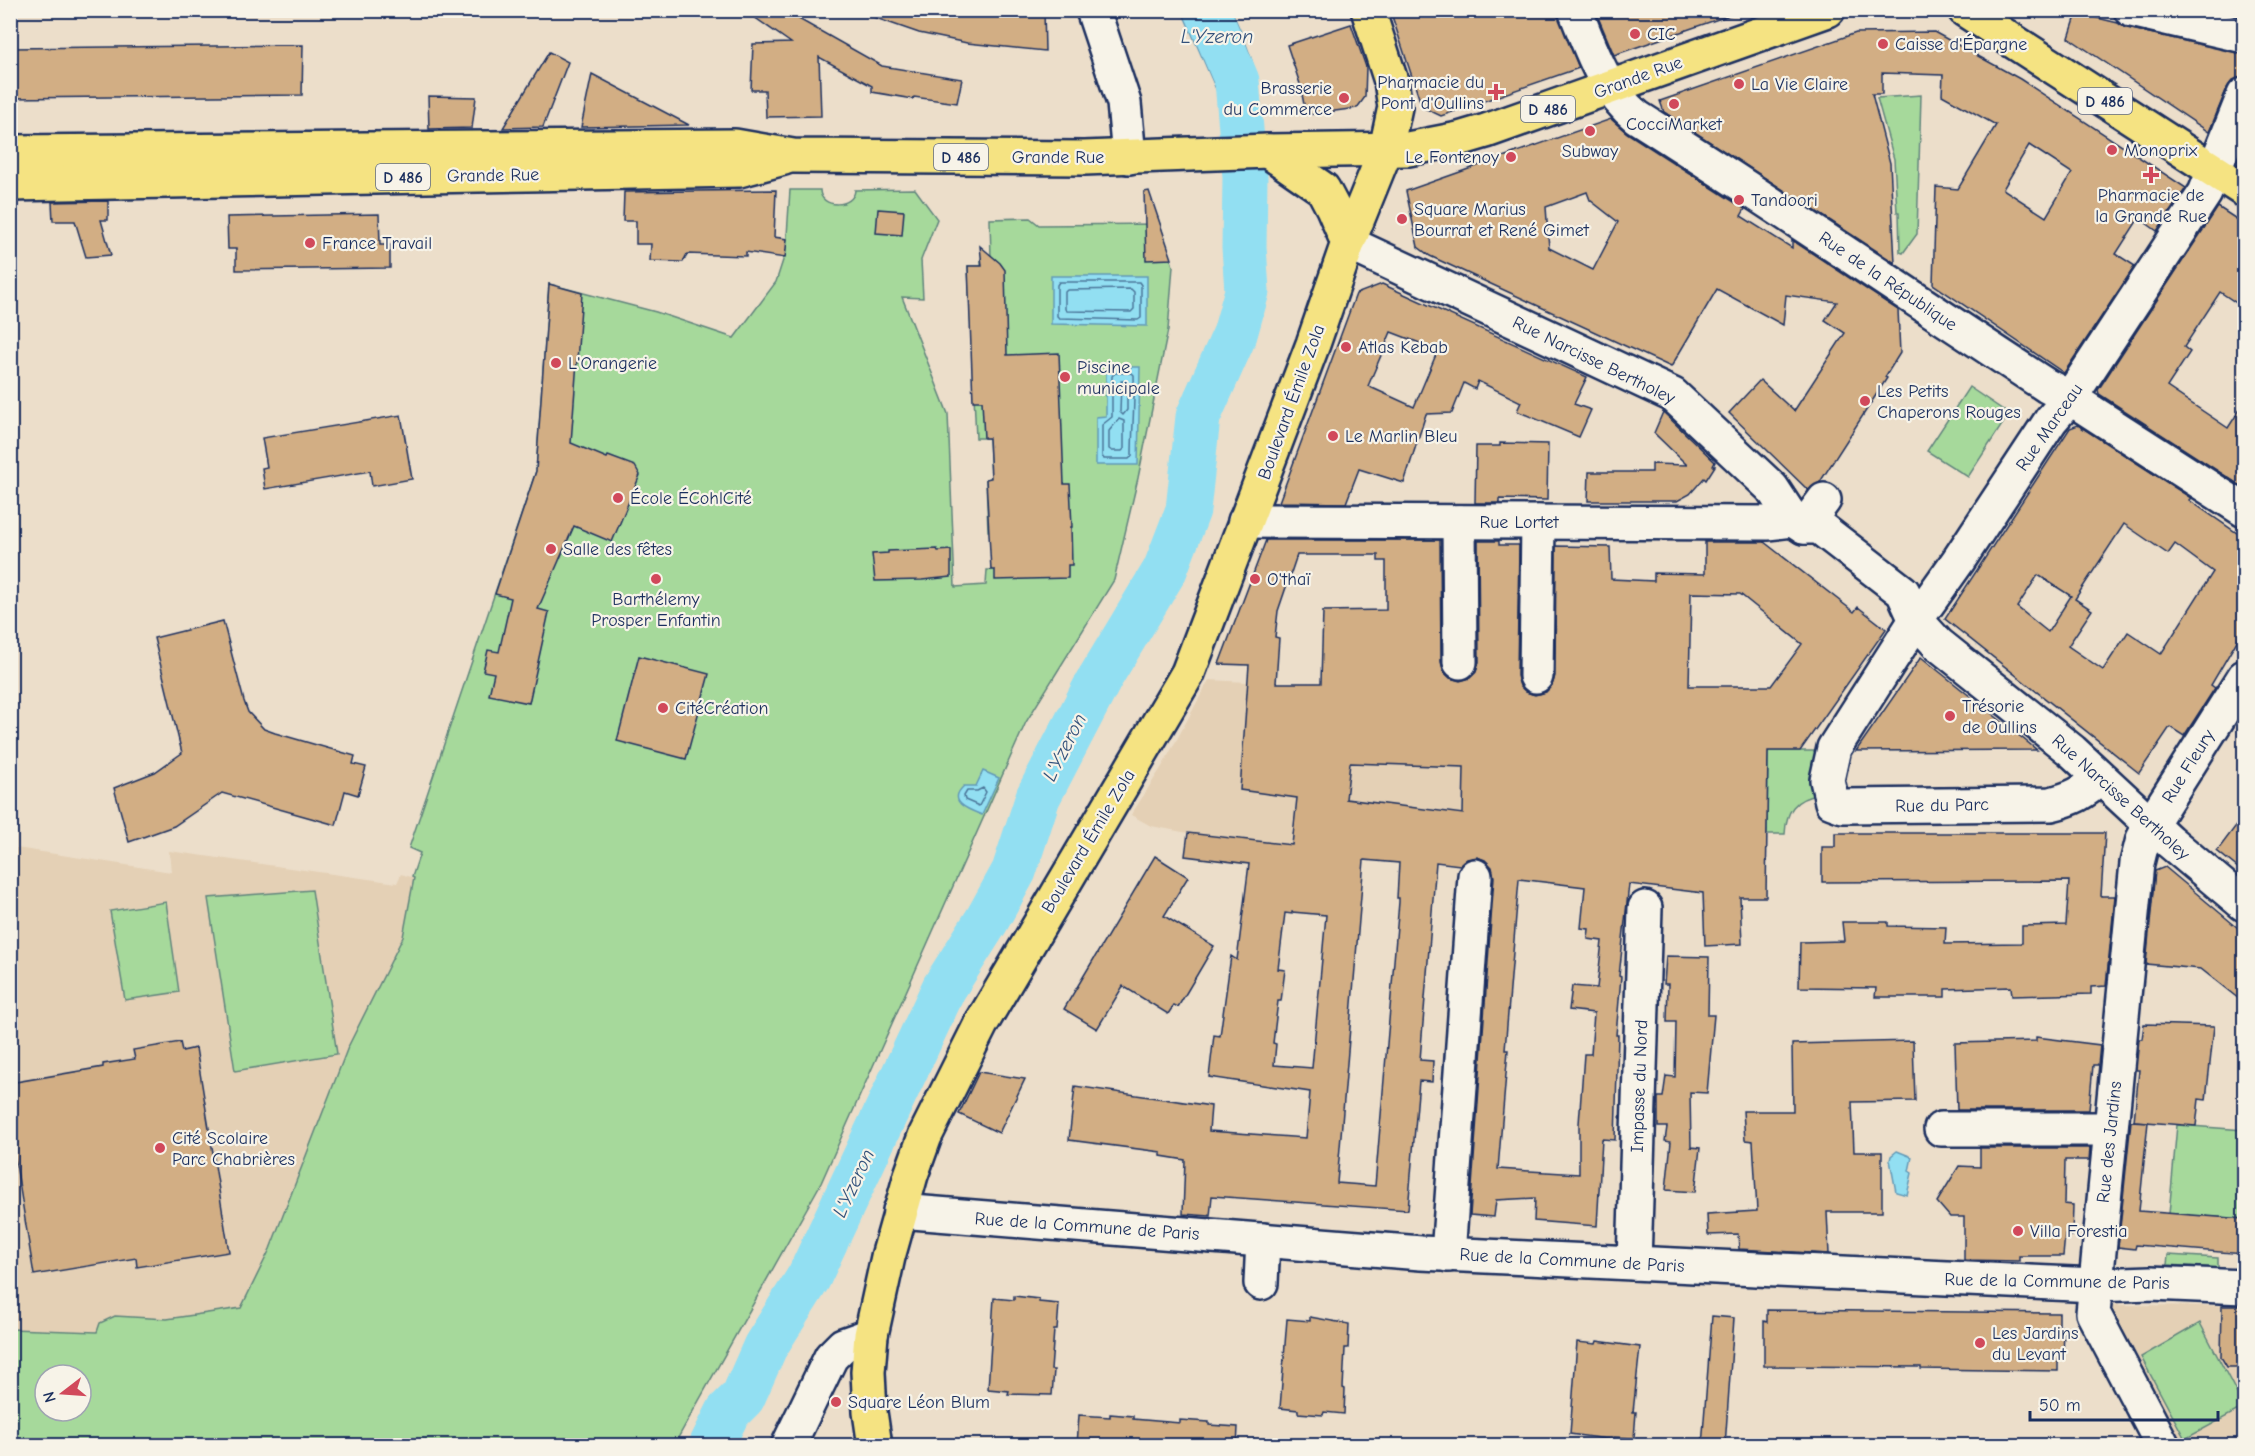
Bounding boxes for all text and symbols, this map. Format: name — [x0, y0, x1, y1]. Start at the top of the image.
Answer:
place label: CIC — [1647, 24, 1676, 45]
water label: L'Yzeron — [1181, 25, 1253, 48]
marker: CIC — [1628, 27, 1642, 41]
place label: Caisse d'Épargne — [1895, 33, 2027, 55]
marker: Caisse d'Épargne — [1876, 37, 1890, 51]
street label: Grande Rue — [1591, 52, 1685, 103]
place label: Pharmacie du Pont d'Oullins — [1377, 72, 1484, 114]
place label: La Vie Claire — [1751, 74, 1848, 95]
marker: La Vie Claire — [1732, 77, 1746, 91]
place label: Brasserie du Commerce — [1224, 78, 1332, 120]
marker: Pharmacie du Pont d'Oullins — [1489, 85, 1503, 99]
road number: D 486 — [2078, 88, 2132, 114]
marker: Brasserie du Commerce — [1337, 91, 1351, 105]
road number: D 486 — [1521, 96, 1575, 122]
marker: CocciMarket — [1667, 97, 1681, 111]
place label: CocciMarket — [1626, 114, 1723, 135]
marker: Subway — [1583, 124, 1597, 138]
place label: Monoprix — [2124, 140, 2198, 161]
place label: Subway — [1562, 141, 1619, 162]
marker: Monoprix — [2105, 143, 2119, 157]
road number: D 486 — [934, 144, 988, 170]
street label: Grande Rue — [1012, 147, 1104, 168]
place label: Le Fontenoy — [1405, 147, 1500, 168]
marker: Le Fontenoy — [1504, 150, 1518, 164]
road number: D 486 — [376, 164, 430, 190]
street label: Grande Rue — [447, 164, 539, 187]
marker: Pharmacie de la Grande Rue — [2144, 168, 2158, 182]
place label: Pharmacie de la Grande Rue — [2095, 185, 2207, 227]
place label: Tandoori — [1751, 190, 1818, 211]
marker: Tandoori — [1732, 193, 1746, 207]
place label: Square Marius Bourrat et René Gimet — [1414, 199, 1590, 241]
marker: Square Marius Bourrat et René Gimet — [1395, 212, 1409, 226]
street label: Rue de la République — [1815, 227, 1961, 335]
place label: France Travail — [322, 233, 432, 254]
marker: France Travail — [303, 236, 317, 250]
street label: Rue Narcisse Bertholey — [1509, 312, 1679, 409]
street label: Boulevard Émile Zola — [1253, 321, 1329, 483]
place label: Atlas Kebab — [1358, 337, 1448, 358]
marker: Atlas Kebab — [1339, 340, 1353, 354]
place label: L'Orangerie — [568, 353, 657, 374]
marker: L'Orangerie — [549, 356, 563, 370]
place label: Piscine municipale — [1077, 357, 1160, 399]
marker: Piscine municipale — [1058, 370, 1072, 384]
street label: Rue Marceau — [2012, 379, 2087, 475]
place label: Les Petits Chaperons Rouges — [1877, 381, 2021, 423]
marker: Les Petits Chaperons Rouges — [1858, 394, 1872, 408]
place label: Le Marlin Bleu — [1345, 426, 1458, 447]
marker: Le Marlin Bleu — [1326, 429, 1340, 443]
place label: École ÉCohlCité — [630, 487, 752, 509]
marker: École ÉCohlCité — [611, 491, 625, 505]
street label: Rue Lortet — [1479, 512, 1559, 533]
place label: Salle des fêtes — [563, 539, 672, 560]
marker: Salle des fêtes — [544, 542, 558, 556]
place label: O'thaï — [1267, 569, 1311, 590]
marker: Barthélemy Prosper Enfantin — [649, 572, 663, 586]
marker: O'thaï — [1248, 572, 1262, 586]
place label: Barthélemy Prosper Enfantin — [591, 589, 721, 631]
place label: Trésorie de Oullins — [1962, 696, 2037, 738]
place label: CitéCréation — [675, 698, 768, 719]
marker: CitéCréation — [656, 701, 670, 715]
marker: Trésorie de Oullins — [1943, 709, 1957, 723]
water label: L'Yzeron — [1038, 710, 1091, 785]
street label: Rue Fleury — [2158, 725, 2220, 807]
street label: Rue Narcisse Bertholey — [2047, 730, 2195, 865]
street label: Boulevard Émile Zola — [1036, 765, 1140, 917]
street label: Rue du Parc — [1895, 794, 1989, 817]
street label: Impasse du Nord — [1627, 1019, 1652, 1153]
street label: Rue des Jardins — [2093, 1080, 2126, 1204]
place label: Cité Scolaire Parc Chabrières — [172, 1128, 295, 1170]
marker: Cité Scolaire Parc Chabrières — [153, 1141, 167, 1155]
water label: L'Yzeron — [828, 1145, 879, 1221]
street label: Rue de la Commune de Paris — [974, 1208, 1200, 1245]
place label: Villa Forestia — [2030, 1221, 2128, 1242]
marker: Villa Forestia — [2011, 1224, 2025, 1238]
street label: Rue de la Commune de Paris — [1459, 1244, 1685, 1277]
street label: Rue de la Commune de Paris — [1944, 1269, 2170, 1294]
place label: Les Jardins du Levant — [1992, 1323, 2078, 1365]
marker: Les Jardins du Levant — [1973, 1336, 1987, 1350]
north arrow — [33, 1363, 93, 1423]
scale bar — [2030, 1384, 2218, 1422]
text: N — [39, 1389, 60, 1405]
place label: Square Léon Blum — [848, 1392, 990, 1413]
marker: Square Léon Blum — [829, 1395, 843, 1409]
text: 50 m — [2039, 1395, 2081, 1416]

